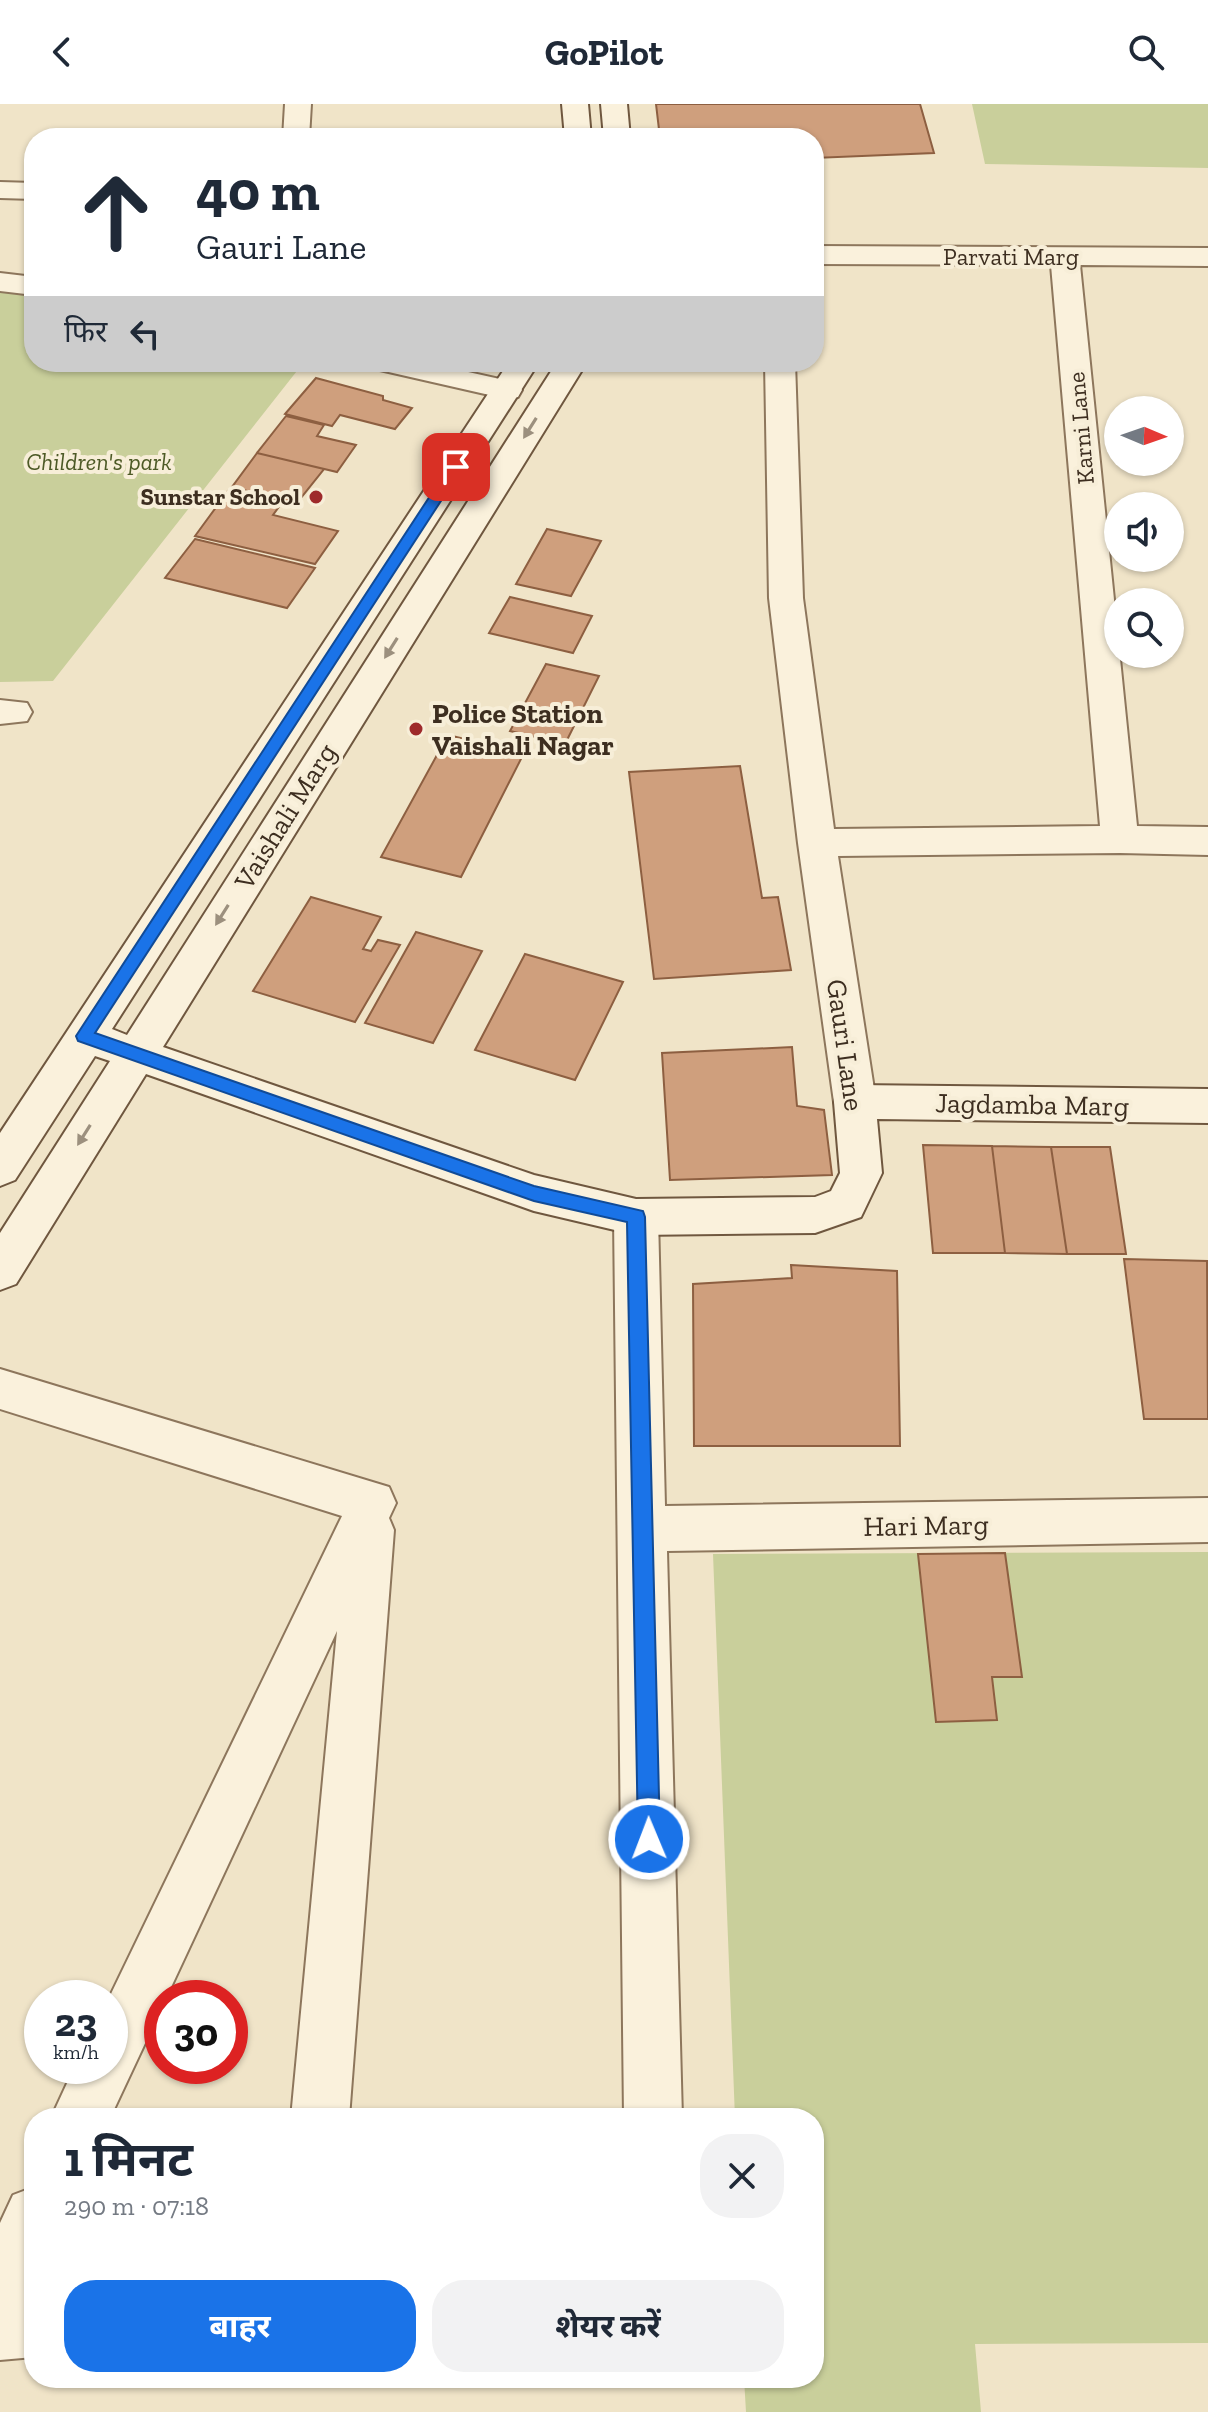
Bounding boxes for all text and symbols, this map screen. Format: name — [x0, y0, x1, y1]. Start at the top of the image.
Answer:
icon: back — [40, 30, 84, 74]
icon: search — [1124, 30, 1168, 74]
text: GoPilot — [545, 31, 663, 74]
text: 40 m — [196, 157, 320, 224]
icon: ahead — [64, 160, 168, 264]
text: Gauri Lane — [196, 225, 366, 268]
street label: Parvati Marg — [943, 242, 1079, 271]
icon: left — [123, 312, 167, 356]
text: फिर — [64, 314, 107, 350]
street label: Karni Lane — [1061, 371, 1100, 485]
north arrow — [1104, 396, 1184, 476]
map controls — [1104, 396, 1184, 668]
one-way arrow — [524, 417, 538, 439]
pin — [422, 433, 490, 501]
icon: arrive — [434, 445, 478, 489]
park label: Children's park — [26, 447, 172, 476]
place label: Sunstar School — [140, 482, 300, 511]
marker: Sunstar School — [307, 488, 325, 506]
button: sound — [1104, 492, 1184, 572]
button: search — [1104, 588, 1184, 668]
one-way arrow — [384, 637, 399, 658]
place label: Police Station Vaishali Nagar — [432, 697, 614, 762]
marker: Police Station Vaishali Nagar — [407, 720, 425, 738]
street label: Vaishali Marg — [227, 737, 343, 896]
one-way arrow — [215, 904, 230, 925]
street label: Gauri Lane — [820, 977, 871, 1113]
street label: Jagdamba Marg — [935, 1086, 1129, 1123]
one-way arrow — [77, 1124, 91, 1146]
street label: Hari Marg — [863, 1508, 989, 1543]
position arrow — [607, 1797, 691, 1881]
speed limit sign: 30 — [144, 1980, 248, 2084]
text: 23 — [55, 1998, 97, 2046]
text: km/h — [53, 2040, 99, 2064]
text: 1 मिनट — [64, 2131, 193, 2188]
button: close — [700, 2134, 784, 2218]
text: 290 m · 07:18 — [64, 2190, 209, 2222]
button: बाहर — [64, 2280, 416, 2372]
button: शेयर करें — [432, 2280, 784, 2372]

